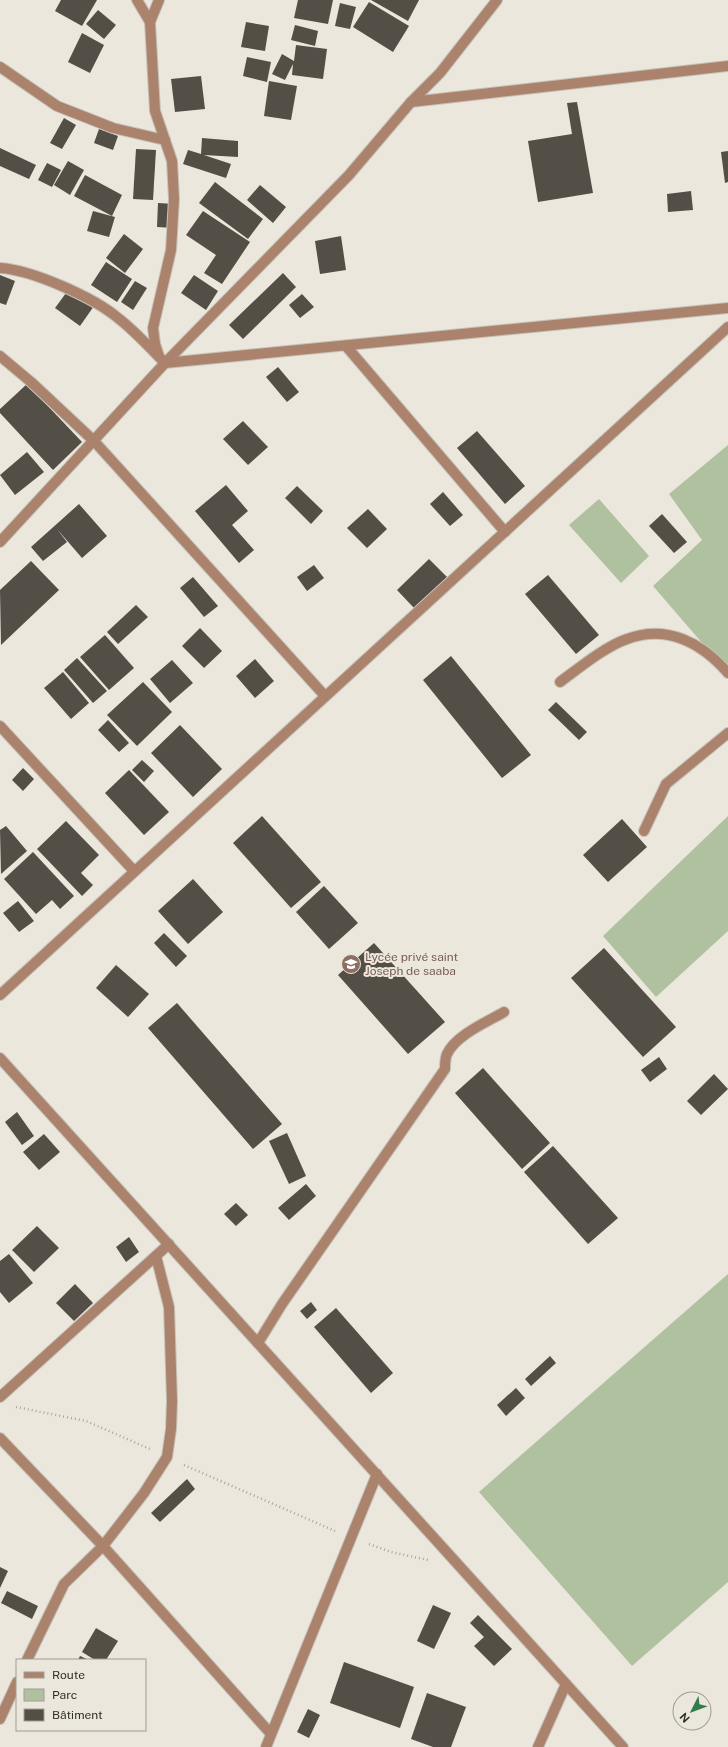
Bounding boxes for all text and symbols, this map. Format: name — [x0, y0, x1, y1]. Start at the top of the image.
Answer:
place label: Lycée privé saint Joseph de saaba — [365, 950, 458, 978]
school or university icon: Lycée privé saint Joseph de saaba — [340, 953, 362, 975]
legend — [16, 1659, 146, 1731]
text: Route — [52, 1668, 85, 1682]
text: Parc — [52, 1688, 77, 1702]
north arrow — [672, 1691, 712, 1731]
text: Bâtiment — [52, 1708, 103, 1722]
text: N — [677, 1710, 692, 1725]

